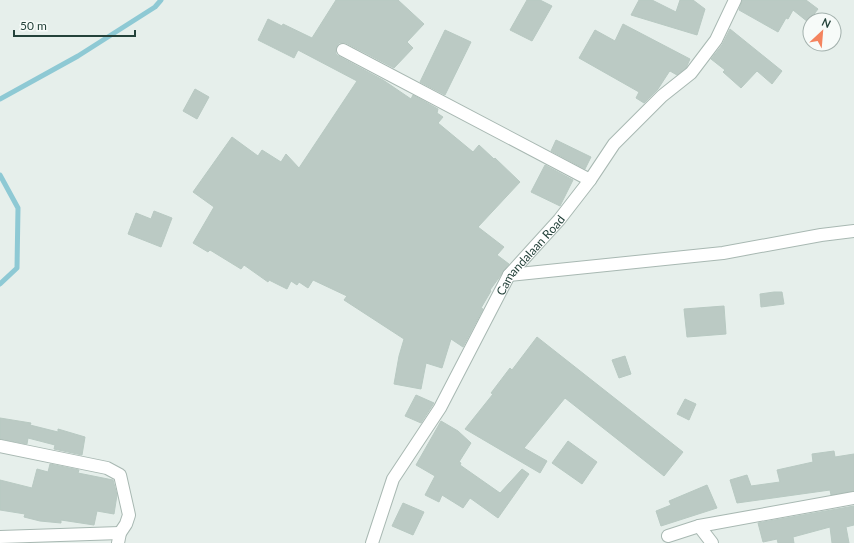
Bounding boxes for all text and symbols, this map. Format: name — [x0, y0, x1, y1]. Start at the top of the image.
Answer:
scale bar — [14, 12, 135, 38]
north arrow — [802, 12, 842, 52]
text: N — [820, 15, 833, 30]
text: 50 m — [20, 18, 47, 33]
street label: Camandalaan Road — [492, 212, 568, 298]

